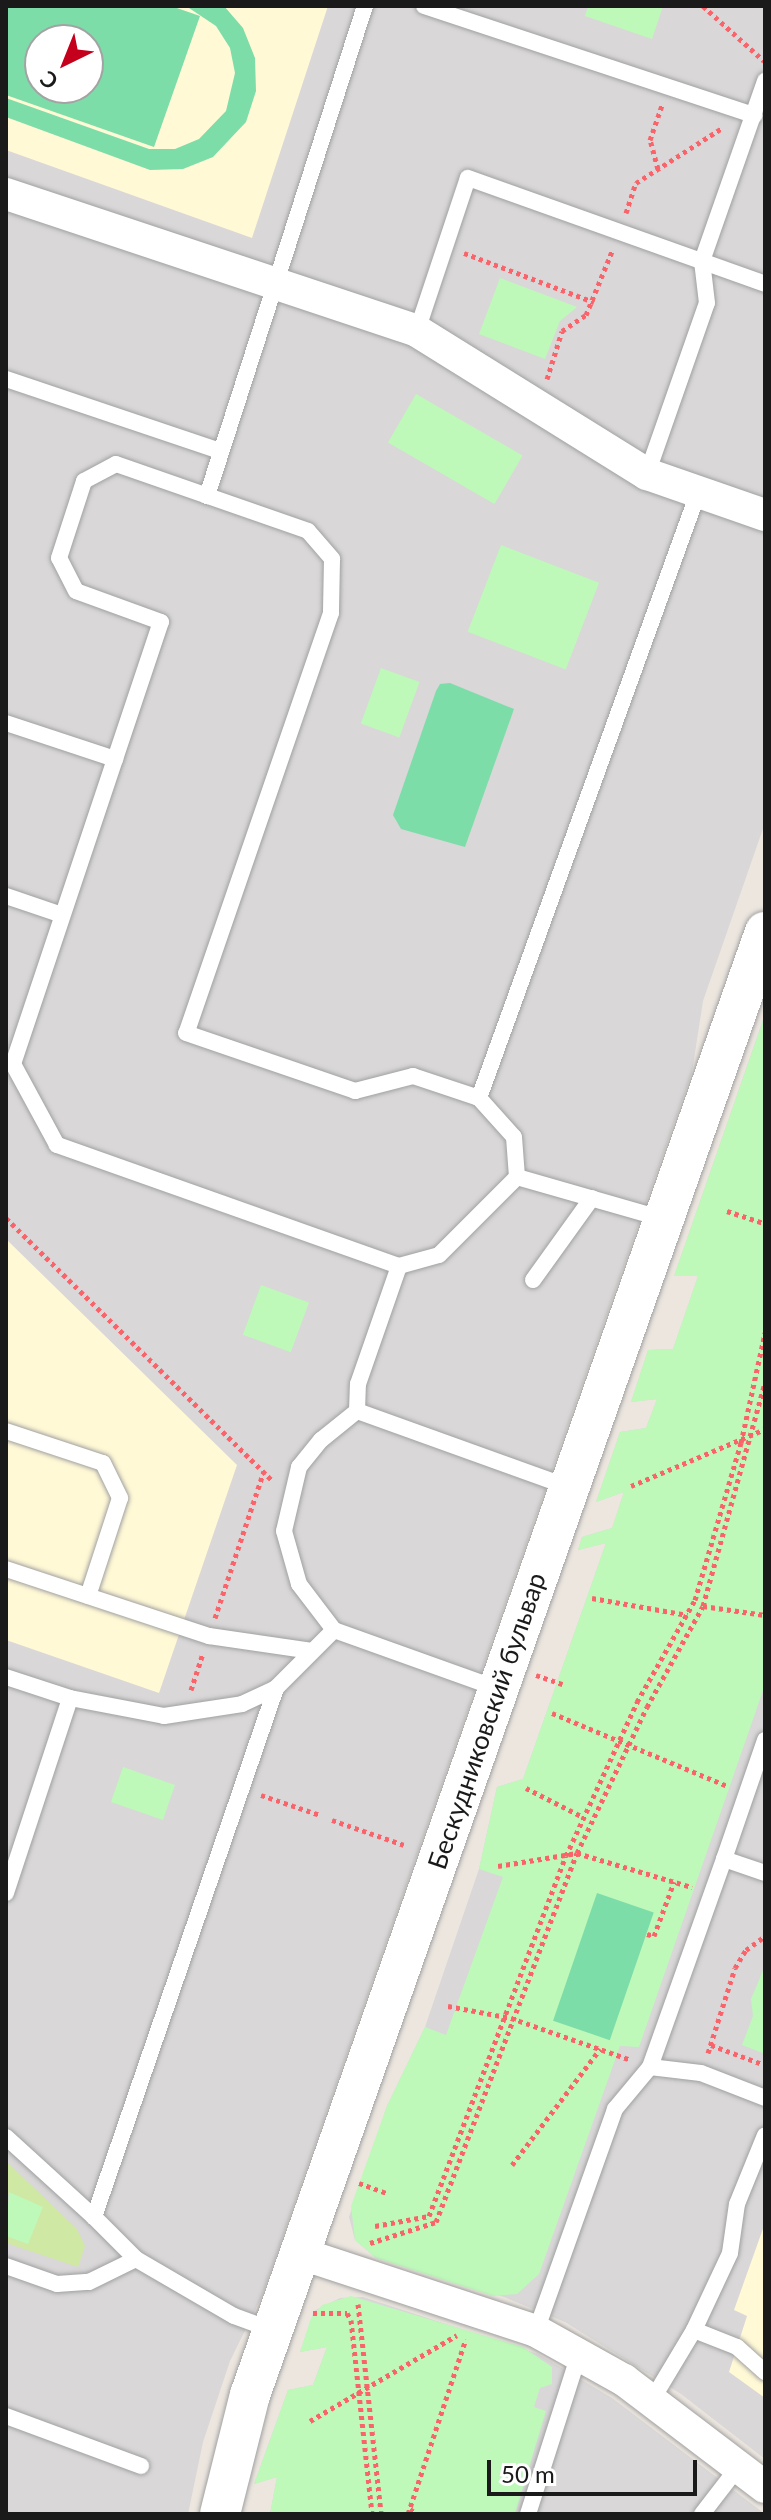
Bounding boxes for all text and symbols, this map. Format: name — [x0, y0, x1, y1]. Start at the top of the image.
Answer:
north arrow — [24, 24, 104, 104]
text: С — [34, 66, 63, 95]
street label: Бескудниковский бульвар — [422, 1569, 552, 1873]
scale bar — [491, 2444, 701, 2494]
text: 50 m — [501, 2459, 555, 2488]

